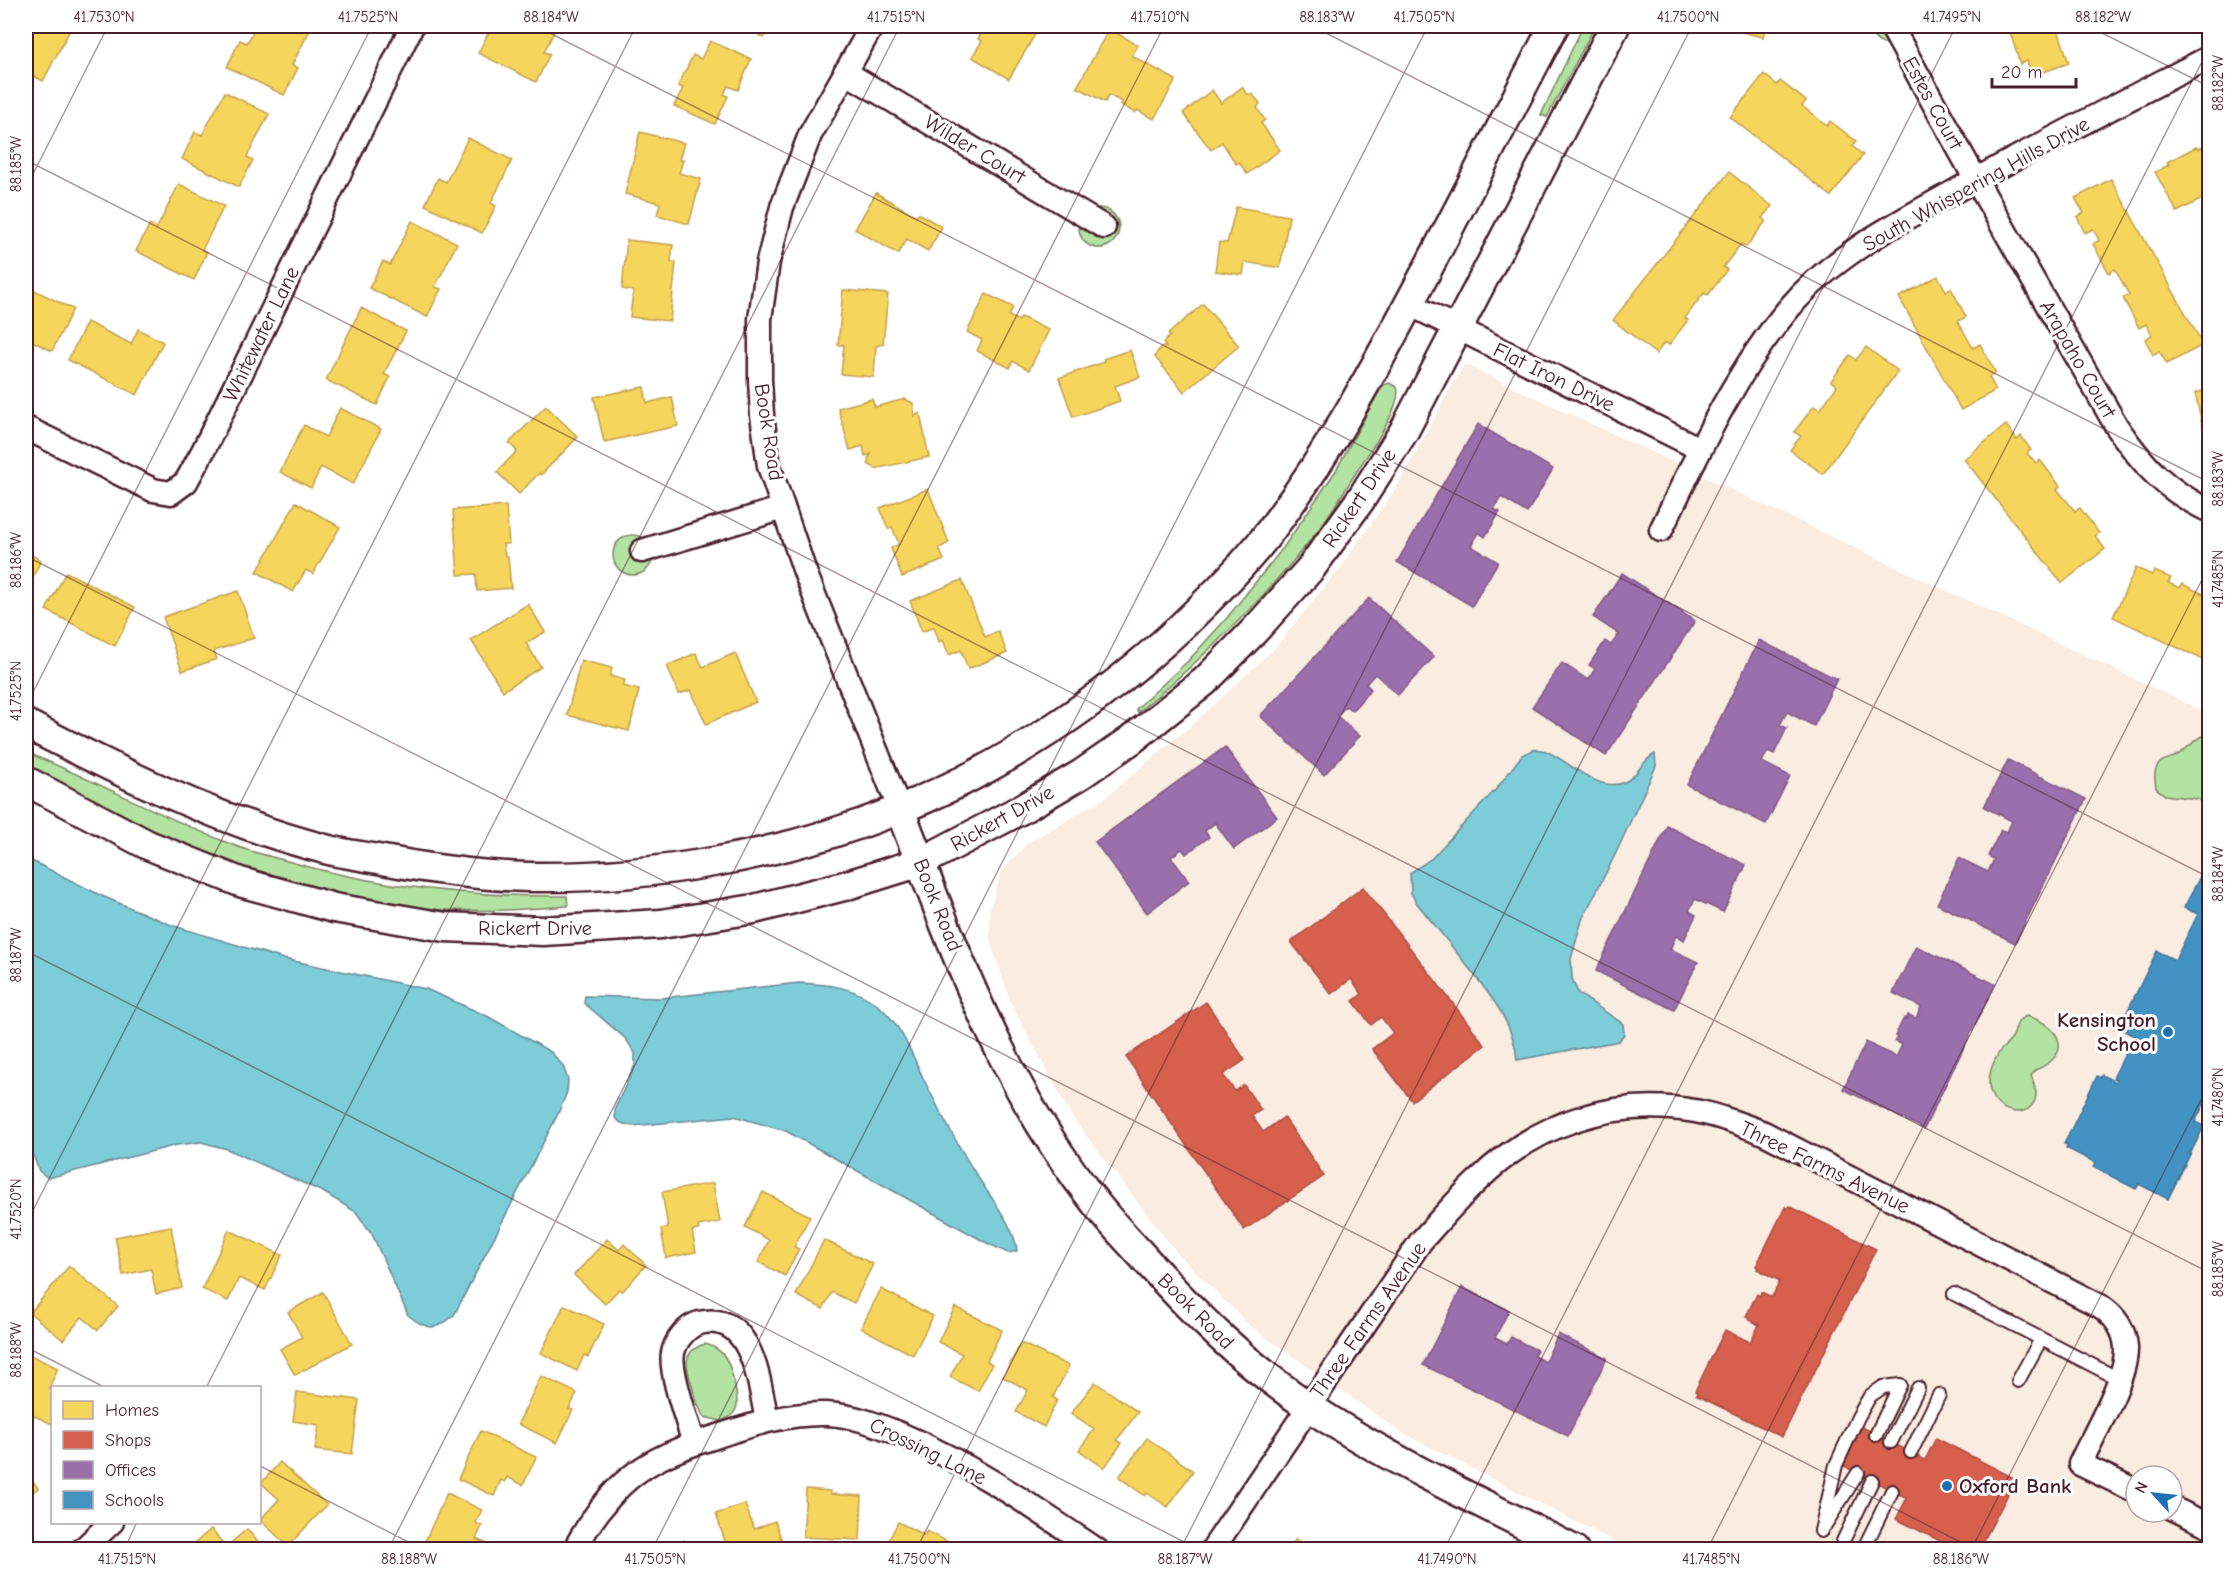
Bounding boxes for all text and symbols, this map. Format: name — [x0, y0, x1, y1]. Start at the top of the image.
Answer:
text: 41.7530°N — [73, 8, 135, 26]
text: 41.7525°N — [338, 8, 398, 26]
text: 88.184°W — [523, 8, 579, 26]
text: 41.7515°N — [867, 8, 925, 26]
text: 41.7510°N — [1130, 8, 1190, 26]
text: 88.183°W — [1299, 8, 1355, 26]
text: 41.7505°N — [1393, 8, 1455, 26]
text: 41.7500°N — [1657, 8, 1719, 26]
text: 41.7495°N — [1923, 8, 1981, 26]
text: 88.182°W — [2075, 8, 2131, 26]
scale bar — [1992, 51, 2076, 89]
street label: Estes Court — [1898, 53, 1969, 154]
text: 88.182°W — [2209, 55, 2227, 111]
text: 20 m — [2001, 62, 2042, 83]
street label: Wilder Court — [920, 109, 1031, 189]
street label: South Whispering Hills Drive — [1859, 112, 2093, 256]
text: 88.185°W — [7, 136, 25, 192]
street label: Whitewater Lane — [218, 262, 304, 406]
street label: Arapaho Court — [2035, 296, 2122, 423]
street label: Flat Iron Drive — [1490, 337, 1618, 417]
street label: Book Road — [750, 382, 788, 482]
street label: Rickert Drive — [1317, 444, 1401, 552]
text: 88.183°W — [2209, 451, 2227, 507]
text: 88.186°W — [7, 532, 25, 588]
text: 41.7485°N — [2209, 550, 2227, 608]
text: 41.7525°N — [7, 661, 25, 721]
street label: Rickert Drive — [946, 780, 1058, 856]
text: 88.184°W — [2209, 846, 2227, 902]
street label: Book Road — [909, 855, 967, 955]
street label: Rickert Drive — [478, 916, 592, 940]
text: 88.187°W — [7, 927, 25, 983]
place label: Kensington School — [2057, 1008, 2156, 1056]
marker: Kensington School — [2161, 1025, 2175, 1039]
text: 41.7480°N — [2209, 1067, 2227, 1127]
street label: Three Farms Avenue — [1736, 1116, 1914, 1218]
text: 41.7520°N — [7, 1178, 25, 1240]
street label: Three Farms Avenue — [1305, 1237, 1431, 1403]
text: 88.185°W — [2209, 1241, 2227, 1297]
street label: Book Road — [1153, 1268, 1239, 1354]
text: 88.188°W — [7, 1322, 25, 1378]
legend — [51, 1386, 261, 1524]
text: Homes — [105, 1400, 159, 1421]
street label: Crossing Lane — [866, 1412, 990, 1490]
text: Shops — [105, 1430, 151, 1451]
text: Offices — [105, 1460, 156, 1481]
north arrow — [2124, 1464, 2184, 1524]
place label: Oxford Bank — [1959, 1474, 2072, 1498]
marker: Oxford Bank — [1940, 1479, 1954, 1493]
text: N — [2131, 1479, 2152, 1496]
text: Schools — [105, 1490, 164, 1511]
text: 41.7515°N — [98, 1550, 156, 1568]
text: 88.188°W — [381, 1550, 437, 1568]
text: 41.7505°N — [624, 1550, 686, 1568]
text: 41.7500°N — [888, 1550, 950, 1568]
text: 88.187°W — [1157, 1550, 1213, 1568]
text: 41.7490°N — [1417, 1550, 1477, 1568]
text: 41.7485°N — [1682, 1550, 1740, 1568]
text: 88.186°W — [1933, 1550, 1989, 1568]

